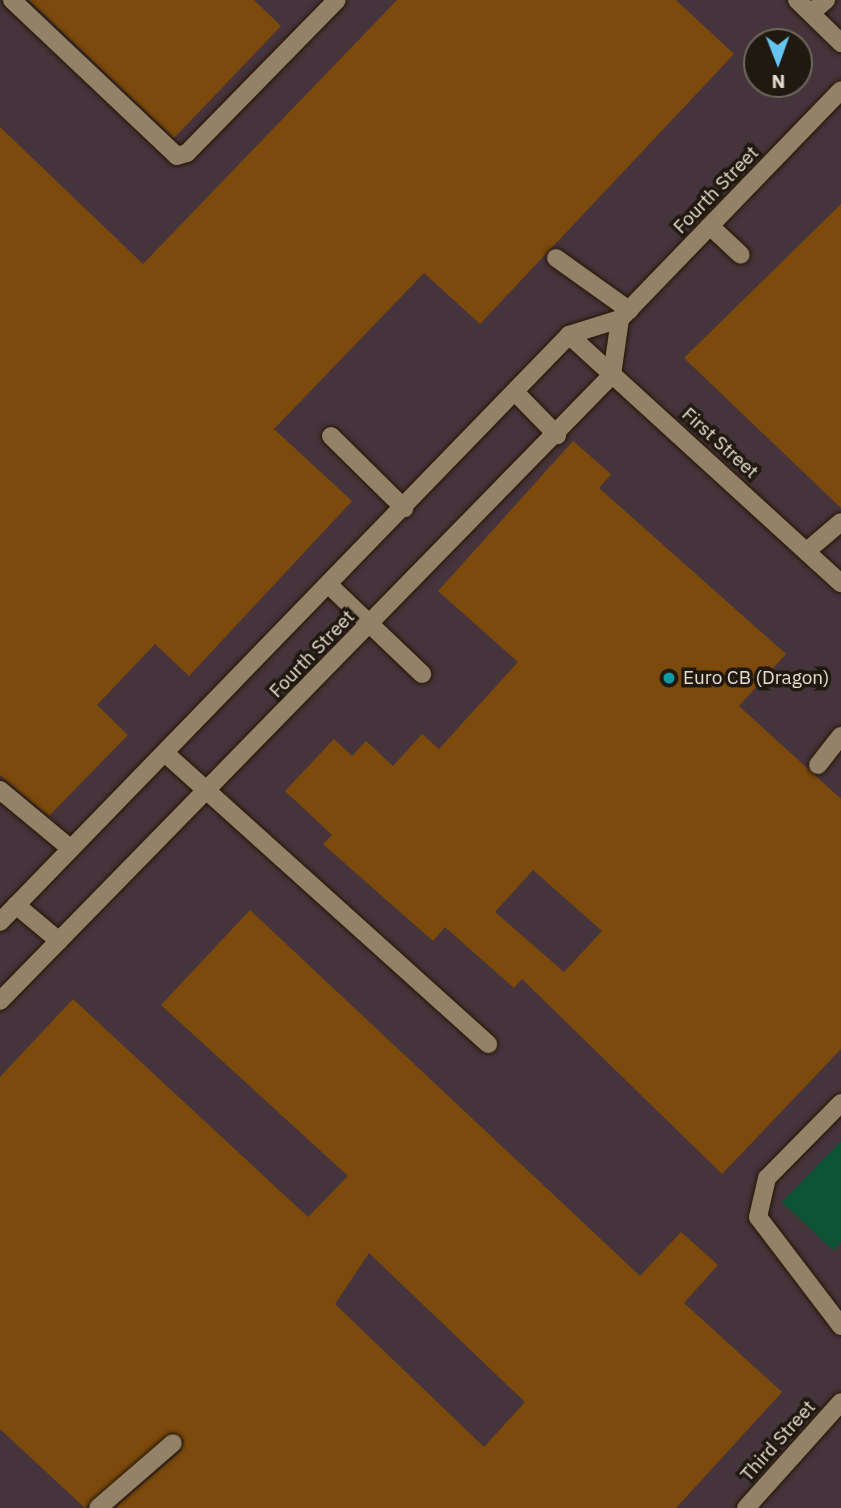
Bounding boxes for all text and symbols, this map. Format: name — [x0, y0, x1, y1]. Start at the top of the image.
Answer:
north arrow — [743, 28, 813, 98]
text: N — [771, 70, 785, 94]
street label: Fourth Street — [669, 142, 763, 238]
street label: First Street — [677, 403, 763, 483]
street label: Fourth Street — [265, 606, 359, 702]
place label: Euro CB (Dragon) — [683, 667, 829, 689]
marker: Euro CB (Dragon) — [661, 670, 677, 686]
street label: Third Street — [736, 1396, 820, 1486]

